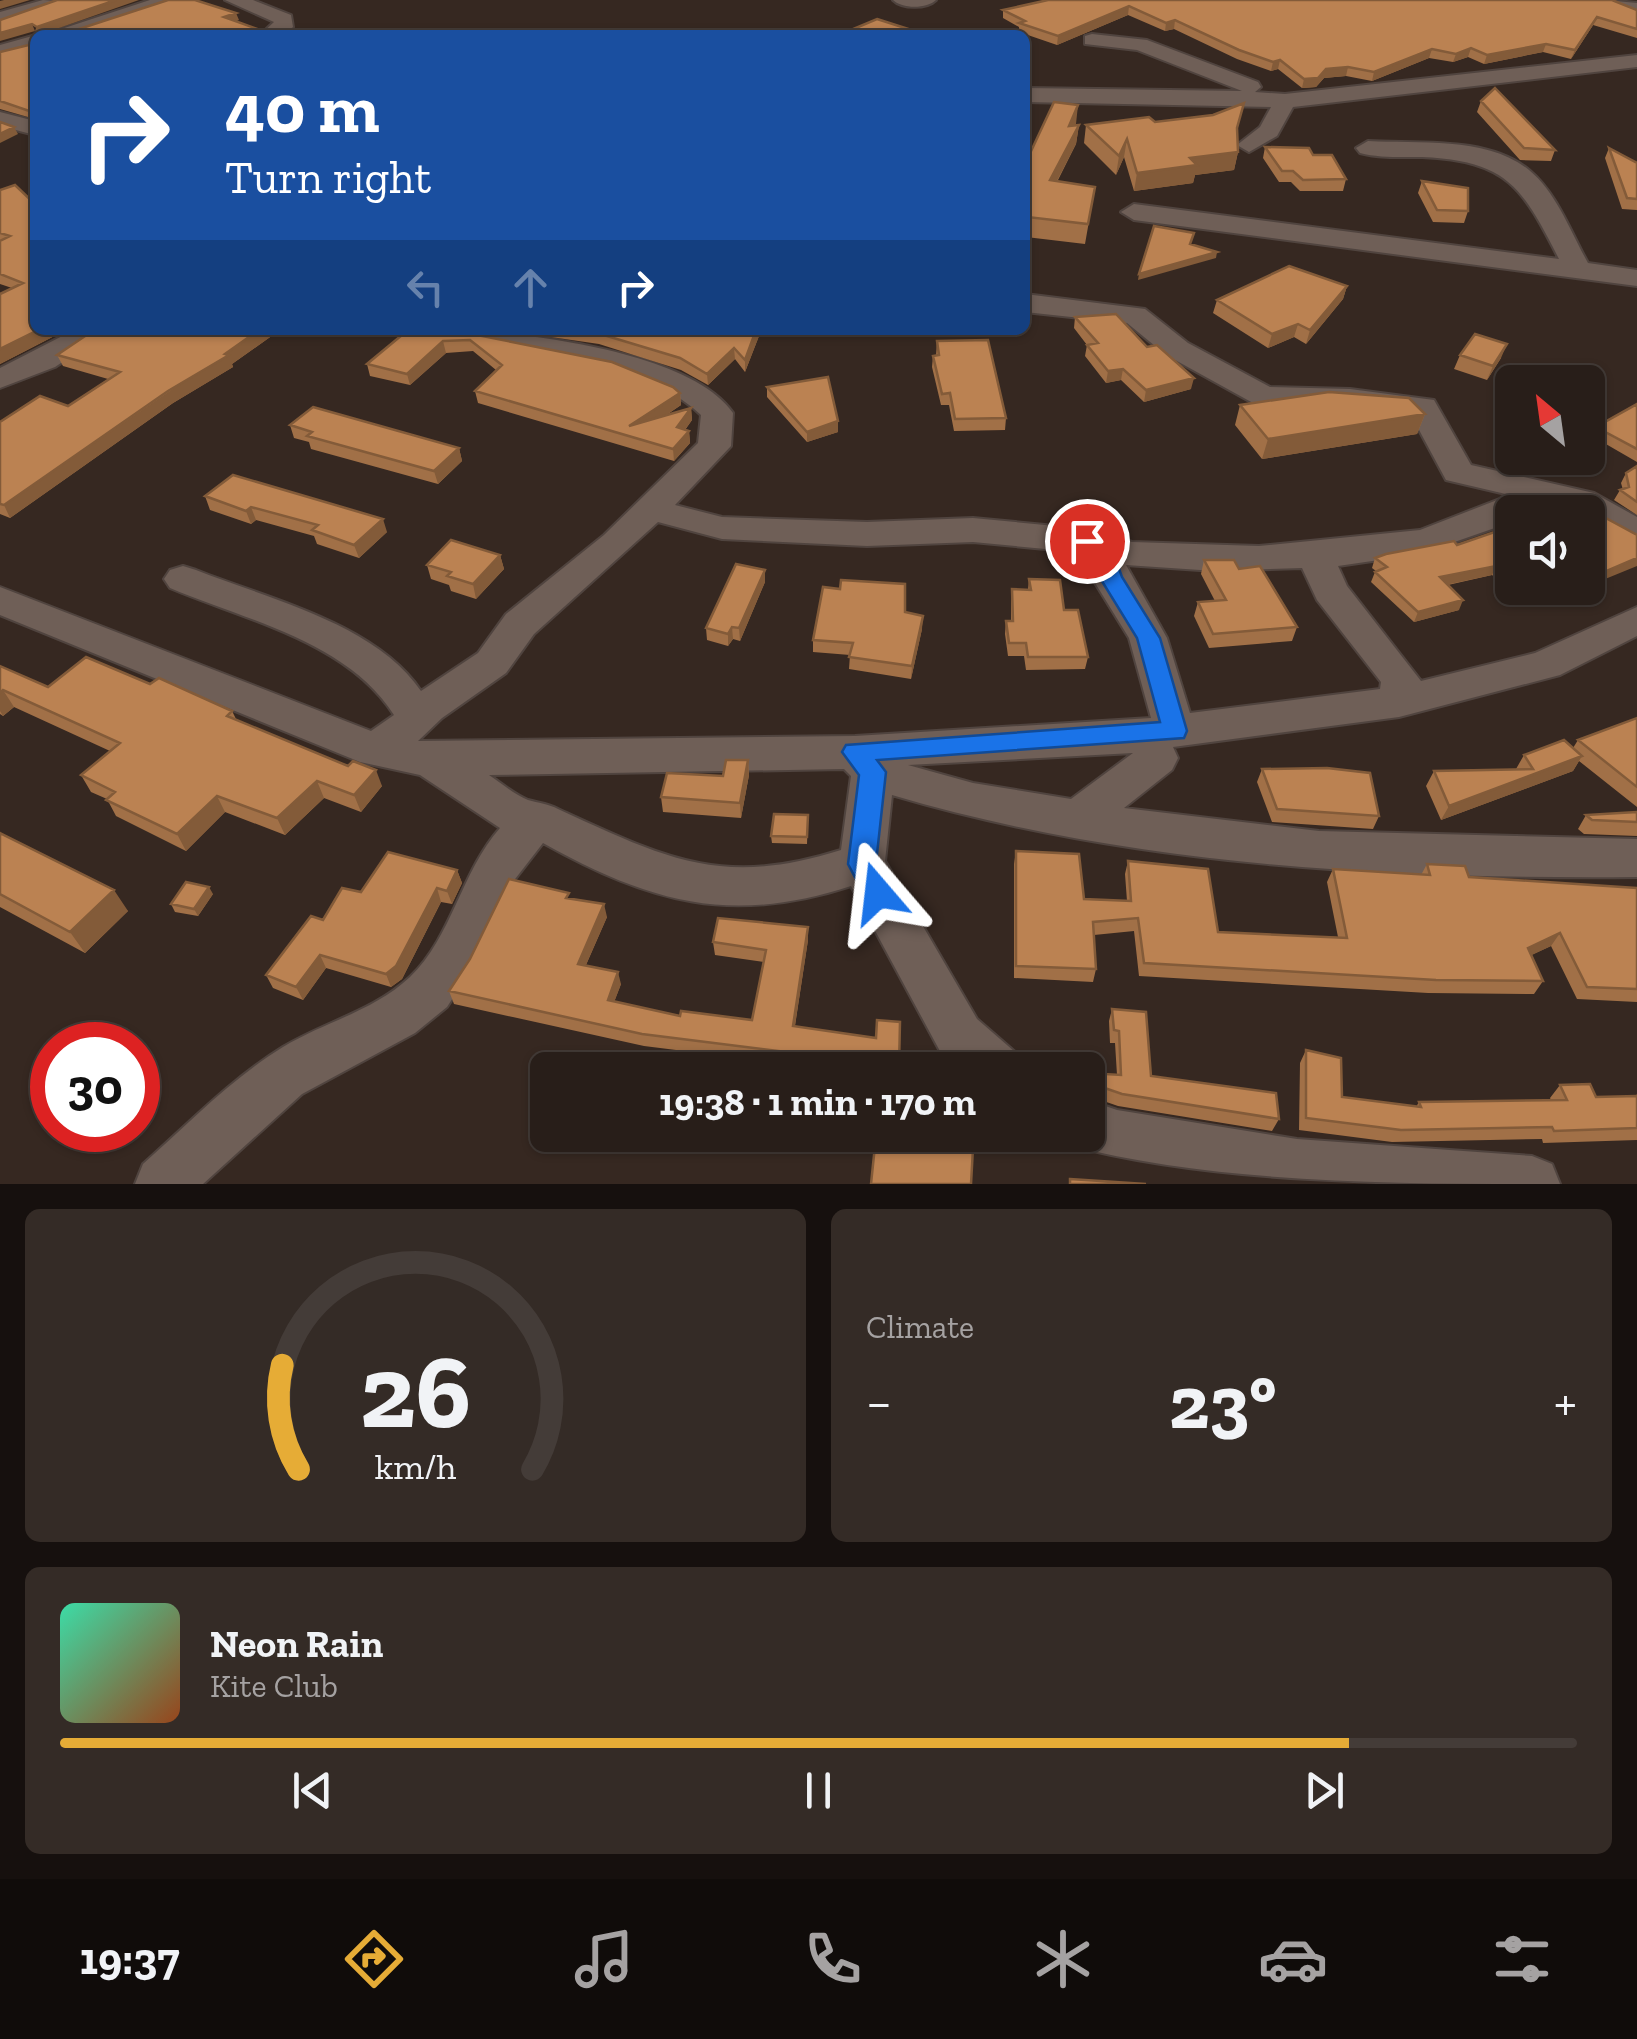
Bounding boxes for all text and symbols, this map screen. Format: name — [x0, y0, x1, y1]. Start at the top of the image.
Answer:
text: 40 m — [225, 66, 380, 150]
icon: right — [60, 70, 190, 200]
text: Turn right — [225, 151, 431, 205]
icon: left — [398, 260, 453, 315]
icon: ahead — [503, 260, 558, 315]
icon: right — [608, 260, 663, 315]
north arrow — [1495, 365, 1605, 475]
map controls — [1495, 365, 1605, 605]
button: sound — [1495, 495, 1605, 605]
pin — [1045, 499, 1130, 584]
icon: arrive — [1060, 514, 1115, 569]
position arrow — [826, 841, 930, 945]
speed limit sign: 30 — [30, 1022, 160, 1152]
text: 19:38 · 1 min · 170 m — [659, 1079, 976, 1125]
text: Climate — [866, 1308, 974, 1346]
text: 26 — [360, 1329, 471, 1454]
text: 23° — [1169, 1357, 1277, 1447]
text: − — [866, 1369, 892, 1435]
text: + — [1554, 1369, 1577, 1435]
text: km/h — [375, 1445, 456, 1488]
text: Neon Rain — [210, 1621, 383, 1667]
text: Kite Club — [210, 1667, 338, 1705]
icon: previous — [285, 1763, 340, 1818]
icon: pause — [791, 1763, 846, 1818]
icon: next — [1297, 1763, 1352, 1818]
icon: directions — [339, 1924, 409, 1994]
icon: music — [569, 1924, 639, 1994]
icon: phone — [798, 1924, 868, 1994]
icon: climate — [1028, 1924, 1098, 1994]
icon: car — [1258, 1924, 1328, 1994]
icon: filters — [1487, 1924, 1557, 1994]
text: 19:37 — [80, 1932, 179, 1986]

